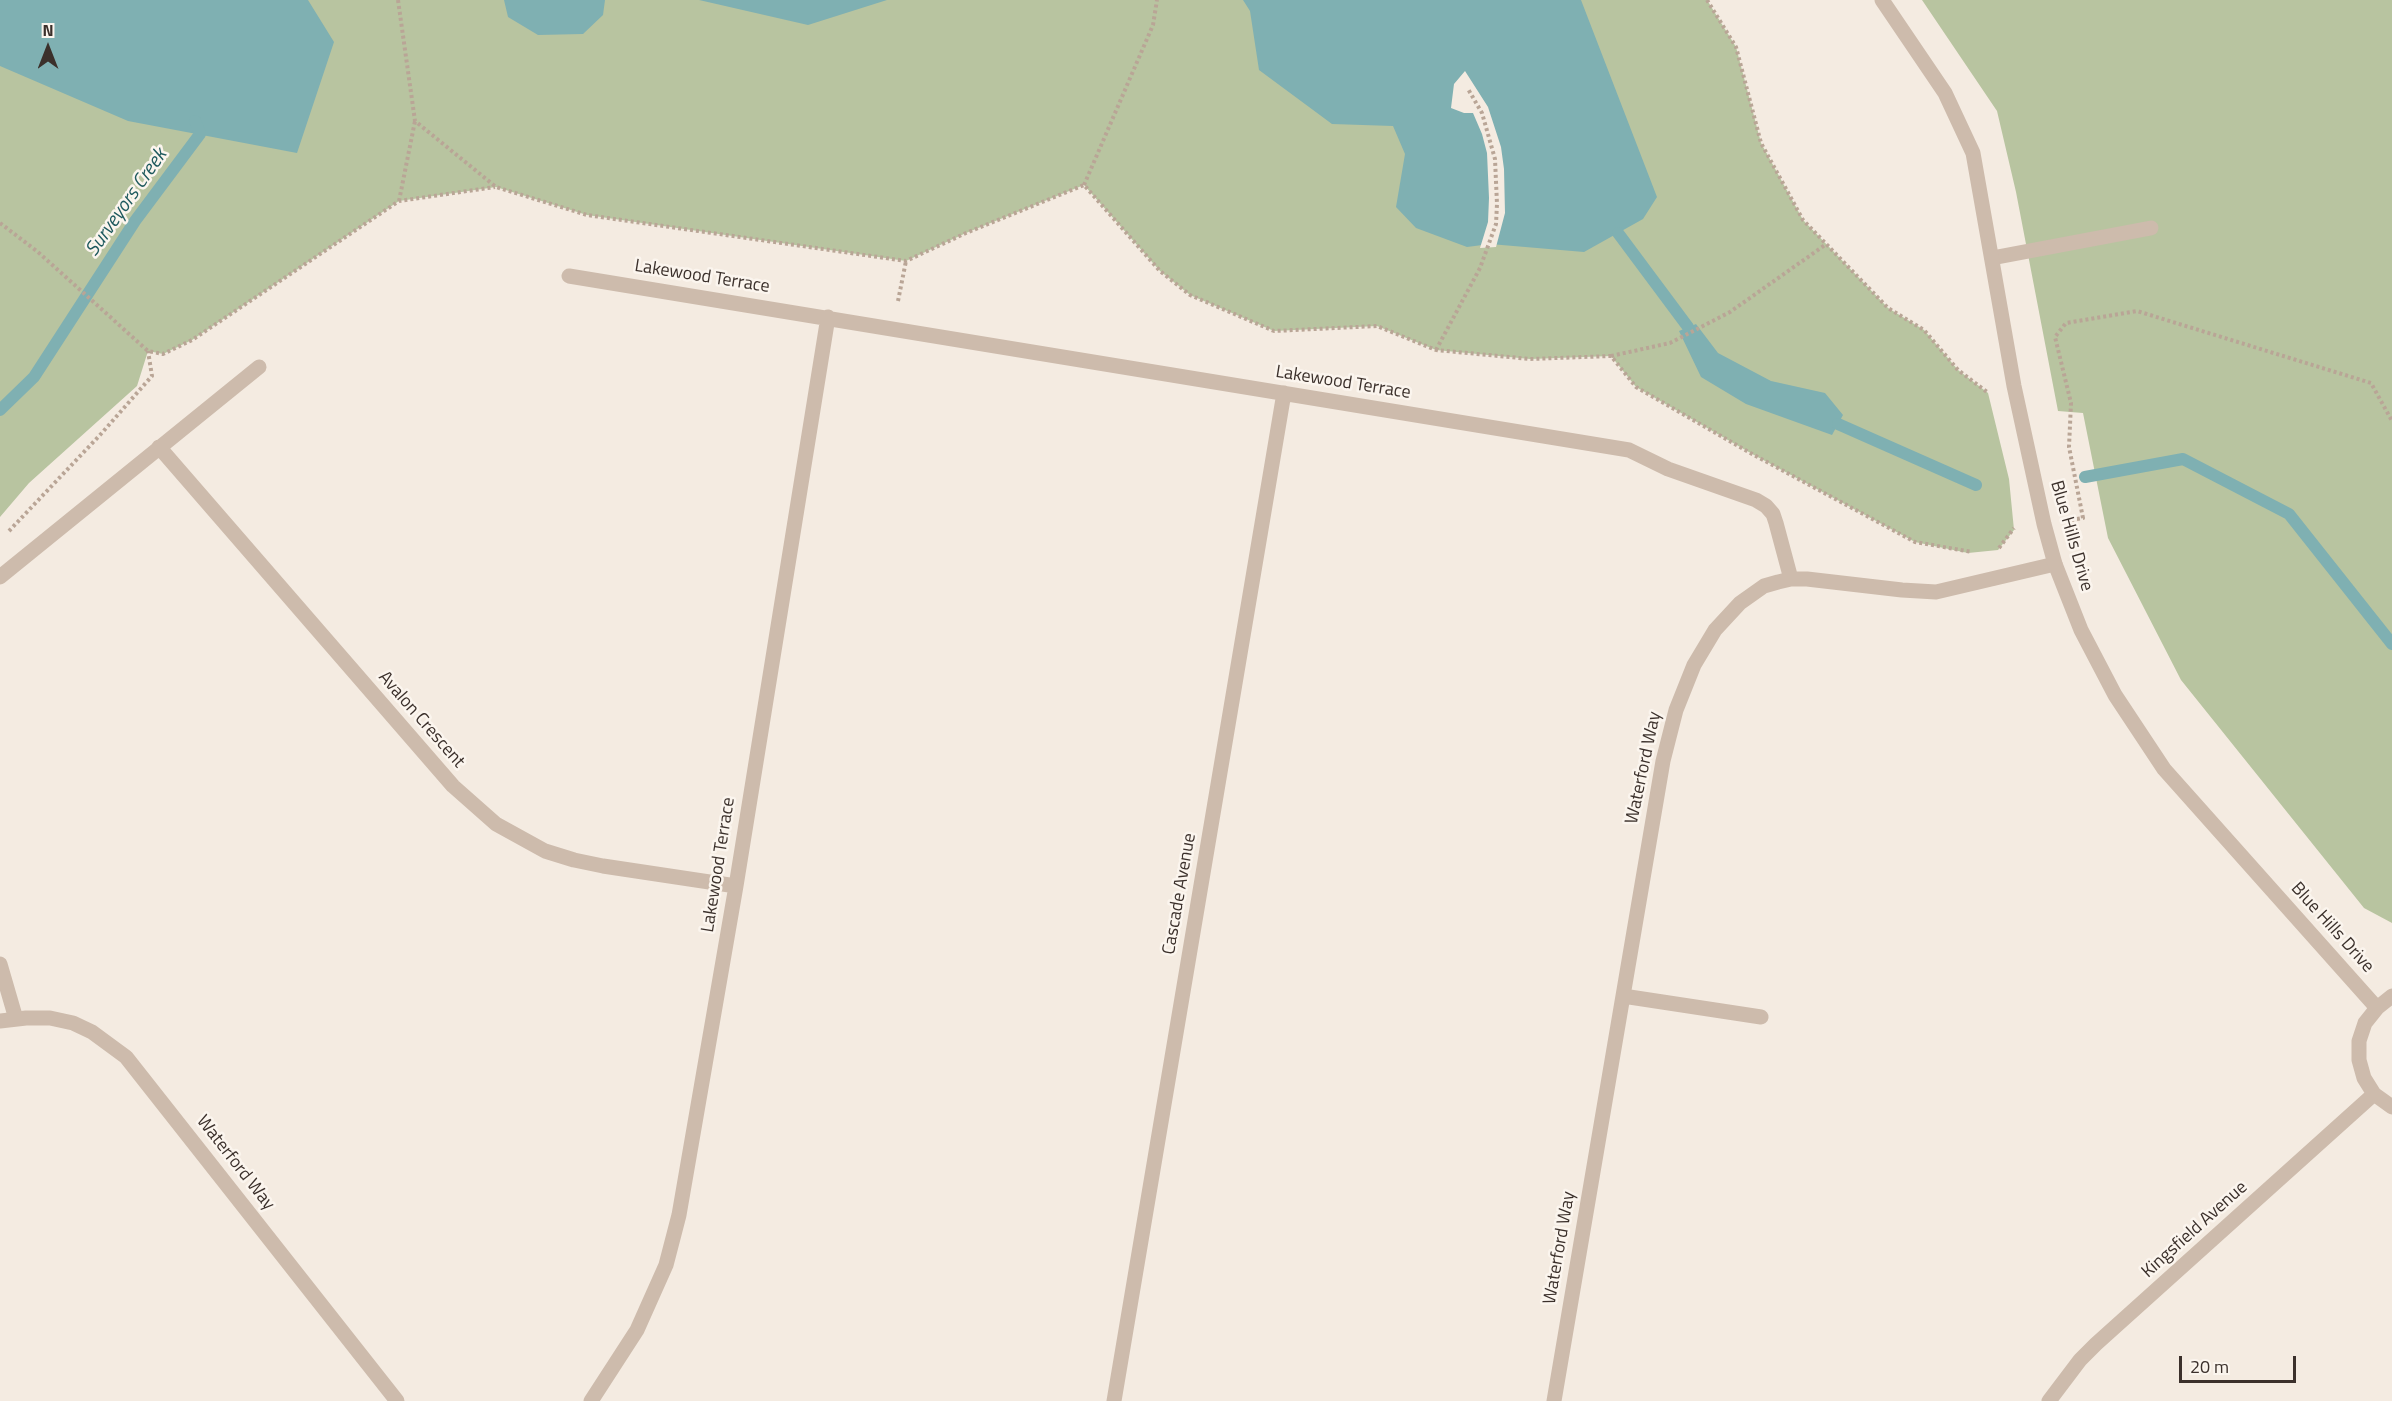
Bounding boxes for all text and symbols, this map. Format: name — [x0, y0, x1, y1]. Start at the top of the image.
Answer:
north arrow — [18, 18, 78, 78]
text: N — [42, 18, 54, 42]
water label: Surveyors Creek — [81, 145, 173, 261]
street label: Lakewood Terrace — [633, 256, 771, 298]
street label: Lakewood Terrace — [1274, 362, 1412, 404]
street label: Blue Hills Drive — [2045, 478, 2097, 594]
street label: Avalon Crescent — [373, 667, 469, 773]
street label: Waterford Way — [1622, 710, 1666, 826]
street label: Lakewood Terrace — [698, 796, 740, 934]
street label: Cascade Avenue — [1159, 832, 1201, 956]
street label: Blue Hills Drive — [2286, 878, 2378, 978]
street label: Waterford Way — [191, 1111, 279, 1215]
street label: Kingsfield Avenue — [2138, 1177, 2252, 1283]
street label: Waterford Way — [1539, 1190, 1581, 1306]
scale bar — [2182, 1344, 2299, 1382]
text: 20 m — [2190, 1353, 2229, 1380]

